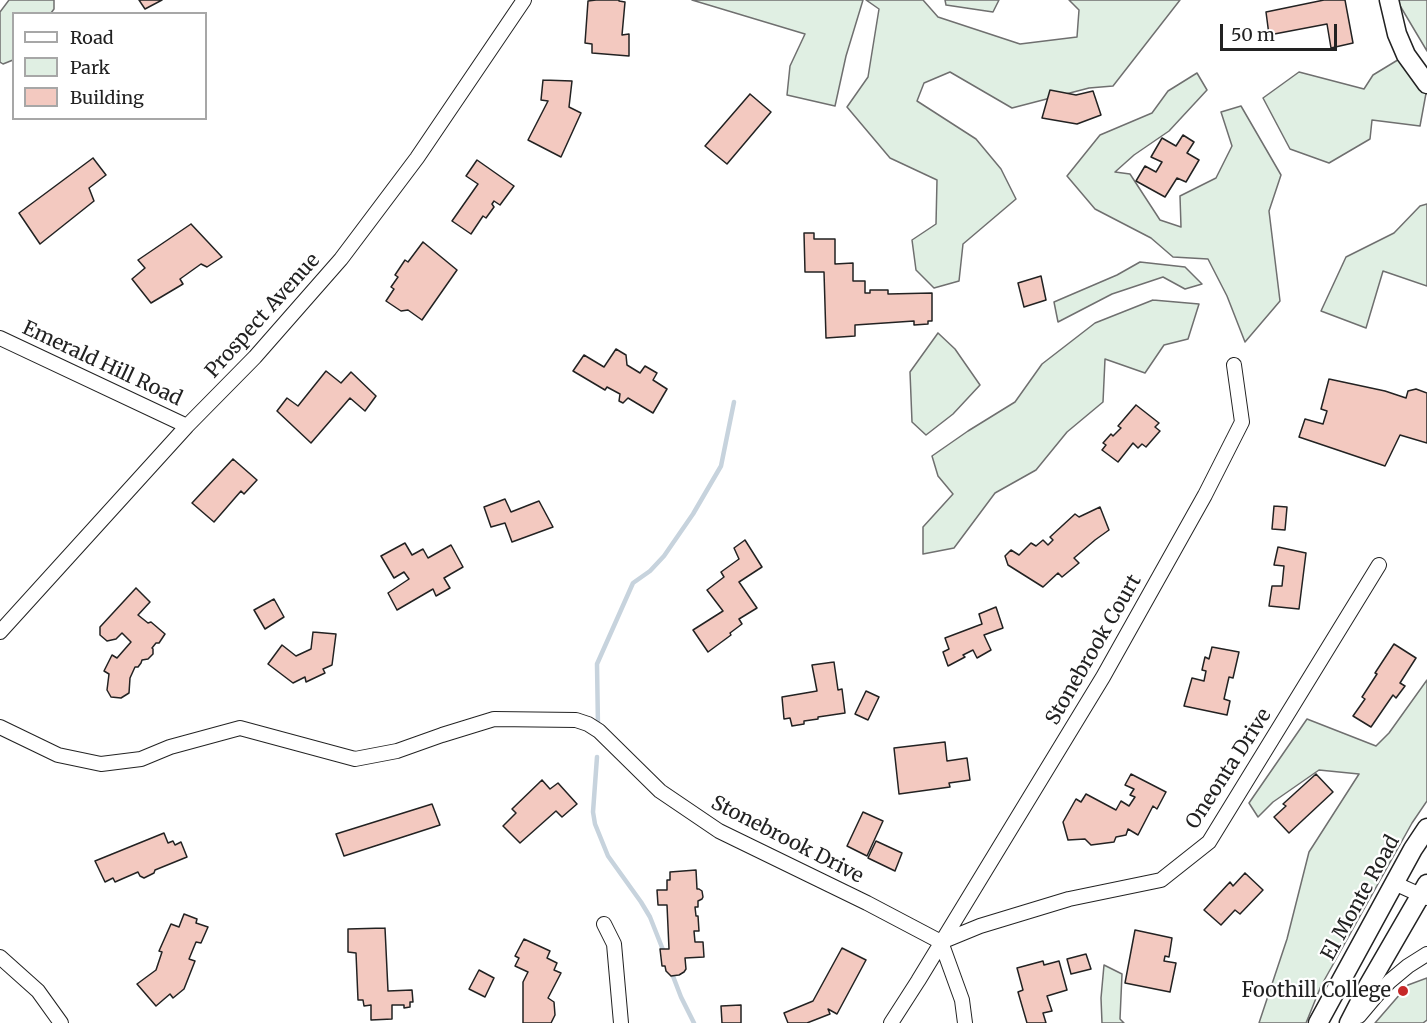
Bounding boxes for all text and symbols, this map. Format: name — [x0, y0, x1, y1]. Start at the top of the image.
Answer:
legend — [12, 12, 207, 120]
scale bar — [1223, 12, 1340, 50]
text: 50 m — [1231, 23, 1275, 46]
text: Road — [70, 26, 114, 49]
text: Park — [70, 56, 110, 79]
text: Building — [70, 86, 144, 109]
street label: Prospect Avenue — [201, 249, 325, 383]
street label: Emerald Hill Road — [18, 316, 186, 412]
street label: Stonebrook Court — [1041, 571, 1147, 729]
street label: Oneonta Drive — [1181, 704, 1277, 834]
street label: Stonebrook Drive — [707, 791, 867, 889]
street label: El Monte Road — [1317, 831, 1405, 965]
place label: Foothill College — [1242, 979, 1391, 1003]
marker: Foothill College — [1396, 984, 1410, 998]

